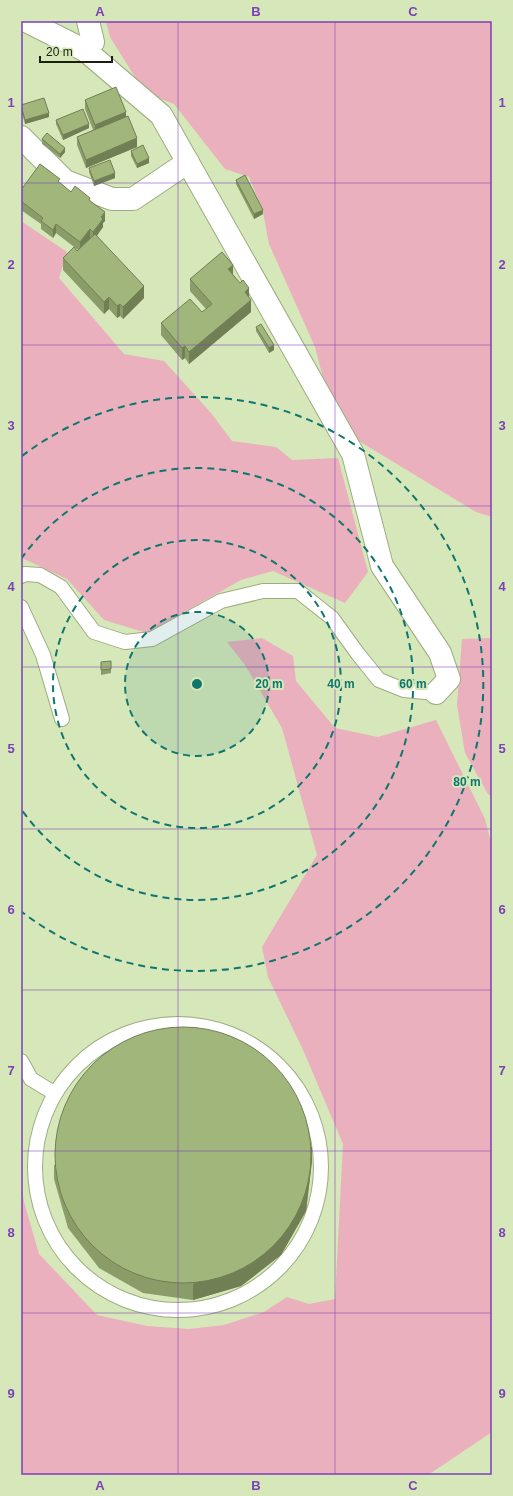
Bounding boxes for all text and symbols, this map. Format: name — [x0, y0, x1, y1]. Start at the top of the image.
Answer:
text: A — [95, 4, 105, 19]
text: B — [251, 4, 261, 19]
text: C — [408, 4, 418, 19]
scale bar — [40, 38, 112, 64]
text: 20 m — [46, 45, 73, 59]
text: 1 — [7, 95, 15, 110]
text: 1 — [498, 95, 506, 110]
text: 2 — [7, 257, 15, 272]
text: 2 — [498, 257, 506, 272]
text: 3 — [7, 418, 15, 433]
text: 3 — [498, 418, 506, 433]
text: 4 — [7, 579, 15, 594]
text: 4 — [498, 579, 506, 594]
centre of rings — [190, 677, 204, 691]
text: 20 m — [255, 677, 283, 691]
text: 40 m — [327, 677, 355, 691]
text: 60 m — [399, 677, 427, 691]
text: 5 — [7, 741, 15, 756]
text: 5 — [498, 741, 506, 756]
text: 80 m — [453, 775, 481, 789]
text: 6 — [7, 902, 15, 917]
text: 6 — [498, 902, 506, 917]
text: 7 — [7, 1063, 15, 1078]
text: 7 — [498, 1063, 506, 1078]
text: 8 — [7, 1225, 15, 1240]
text: 8 — [498, 1225, 506, 1240]
text: 9 — [7, 1386, 15, 1401]
text: 9 — [498, 1386, 506, 1401]
text: A — [95, 1478, 105, 1493]
text: B — [251, 1478, 261, 1493]
text: C — [408, 1478, 418, 1493]

